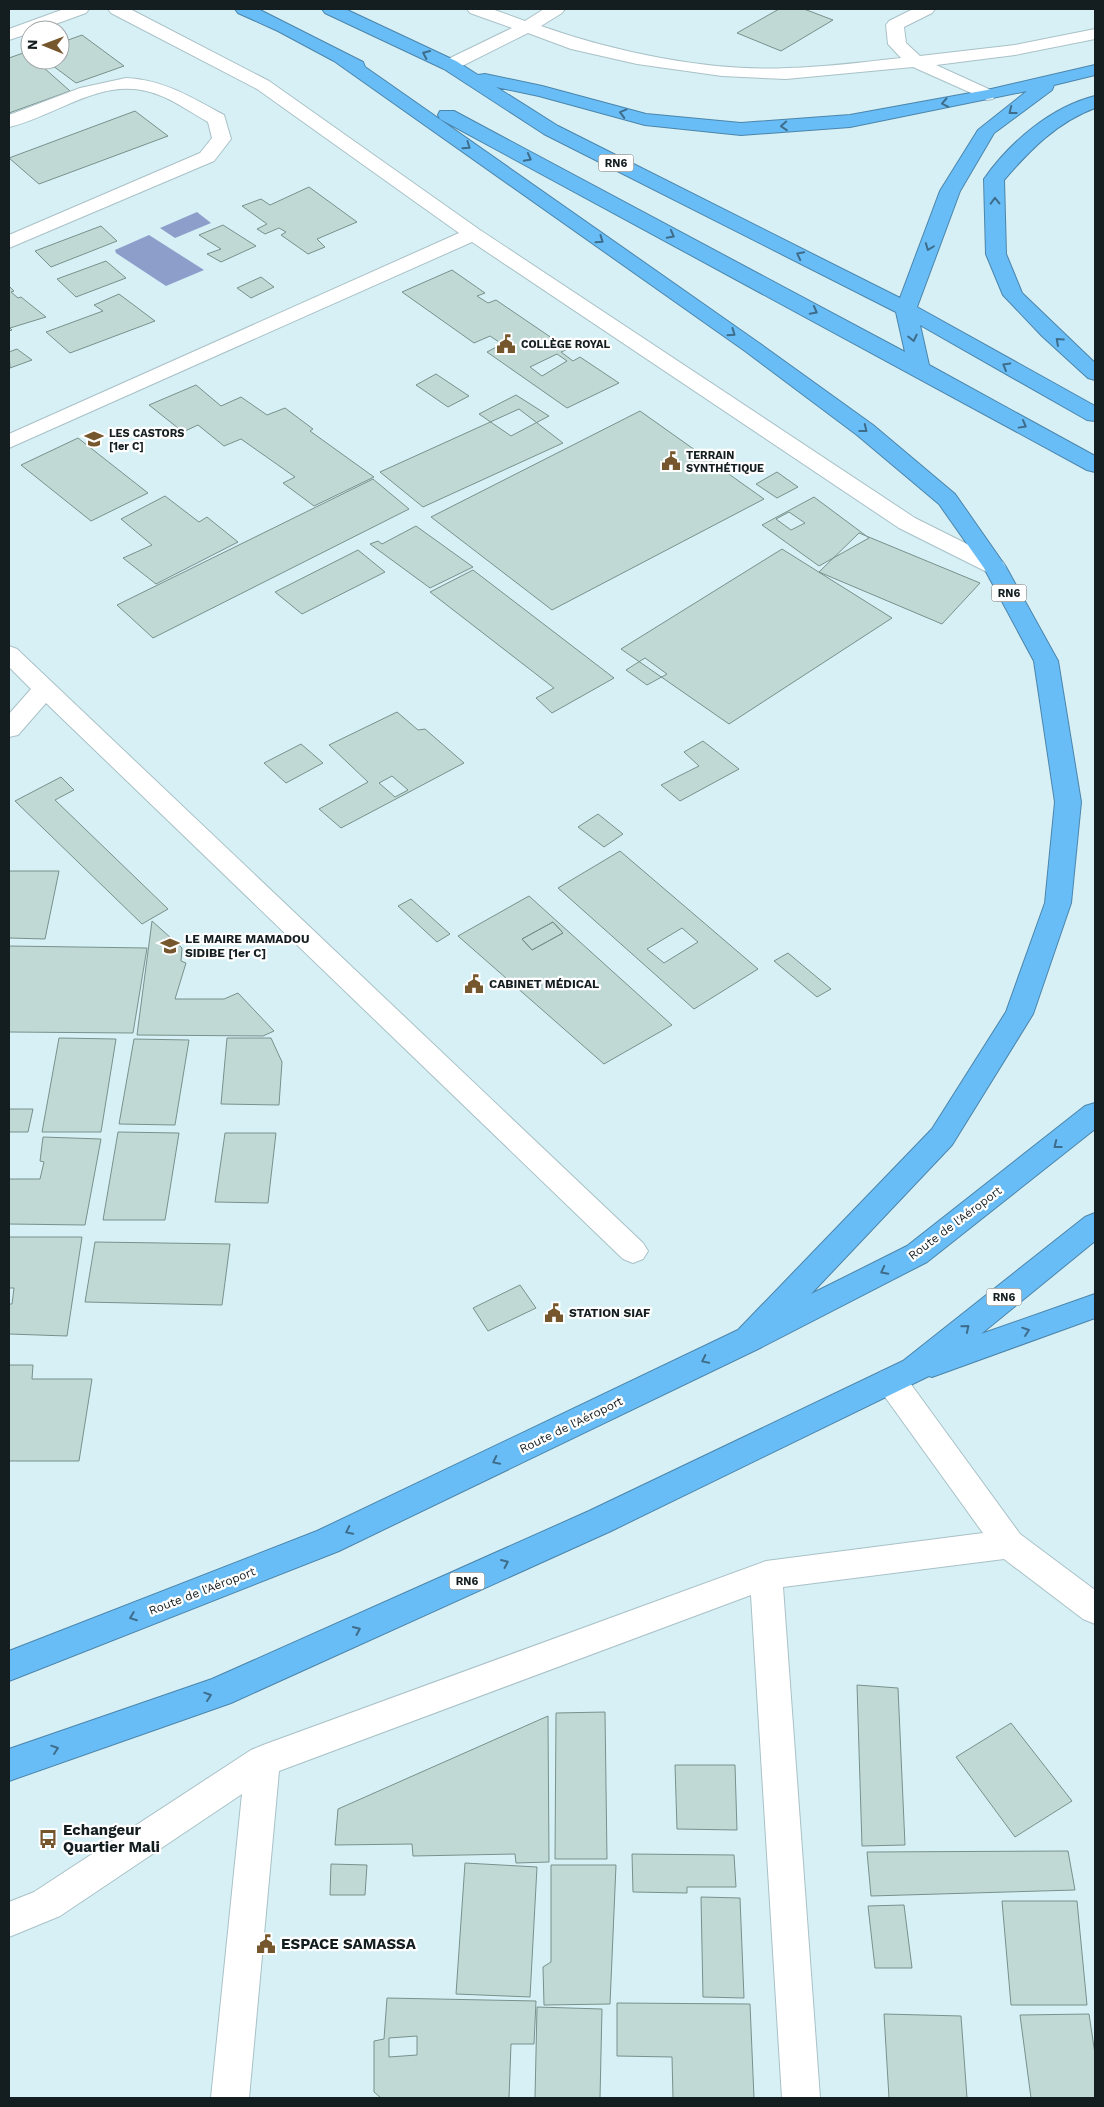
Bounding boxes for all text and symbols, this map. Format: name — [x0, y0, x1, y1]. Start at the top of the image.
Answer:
north arrow — [20, 20, 70, 70]
text: N — [24, 39, 40, 50]
one-way arrow — [422, 50, 431, 60]
one-way arrow — [941, 98, 950, 108]
one-way arrow — [1009, 106, 1018, 114]
one-way arrow — [619, 108, 628, 119]
one-way arrow — [780, 120, 788, 131]
one-way arrow — [461, 140, 471, 149]
one-way arrow — [522, 152, 531, 162]
road number: RN6 — [598, 154, 634, 172]
one-way arrow — [989, 197, 1000, 205]
one-way arrow — [665, 228, 674, 238]
one-way arrow — [594, 234, 603, 243]
one-way arrow — [925, 242, 935, 251]
one-way arrow — [796, 251, 805, 262]
one-way arrow — [809, 305, 818, 315]
one-way arrow — [727, 327, 736, 336]
public building icon: COLLÈGE ROYAL — [495, 333, 517, 355]
one-way arrow — [907, 334, 918, 343]
place label: COLLÈGE ROYAL — [521, 338, 610, 351]
one-way arrow — [1056, 338, 1065, 347]
one-way arrow — [1003, 362, 1012, 372]
one-way arrow — [1018, 419, 1027, 429]
one-way arrow — [858, 424, 867, 432]
place label: LES CASTORS [1er C] — [109, 427, 184, 453]
school or university icon: LES CASTORS [1er C] — [83, 428, 105, 450]
place label: TERRAIN SYNTHÉTIQUE — [686, 449, 764, 475]
public building icon: TERRAIN SYNTHÉTIQUE — [660, 450, 682, 472]
road number: RN6 — [992, 584, 1026, 602]
place label: LE MAIRE MAMADOU SIDIBE [1er C] — [185, 932, 309, 960]
school or university icon: LE MAIRE MAMADOU SIDIBE [1er C] — [159, 935, 181, 957]
public building icon: CABINET MÉDICAL — [463, 973, 485, 995]
place label: CABINET MÉDICAL — [489, 977, 599, 991]
one-way arrow — [1054, 1139, 1063, 1147]
street label: Route de l'Aéroport — [906, 1183, 1004, 1263]
one-way arrow — [880, 1265, 889, 1275]
road number: RN6 — [986, 1288, 1022, 1305]
public building icon: STATION SIAF — [543, 1302, 565, 1324]
place label: STATION SIAF — [569, 1306, 651, 1320]
one-way arrow — [960, 1326, 969, 1334]
one-way arrow — [1022, 1326, 1030, 1336]
one-way arrow — [701, 1354, 710, 1364]
street label: Route de l'Aéroport — [517, 1394, 625, 1456]
one-way arrow — [492, 1454, 501, 1464]
one-way arrow — [345, 1525, 354, 1535]
one-way arrow — [500, 1559, 509, 1570]
street label: Route de l'Aéroport — [147, 1564, 257, 1618]
road number: RN6 — [450, 1572, 484, 1590]
one-way arrow — [129, 1611, 138, 1622]
one-way arrow — [352, 1626, 361, 1636]
one-way arrow — [204, 1692, 212, 1702]
one-way arrow — [50, 1745, 59, 1755]
place label: Echangeur Quartier Mali — [63, 1821, 160, 1856]
bus stop icon: Echangeur Quartier Mali — [37, 1828, 59, 1850]
public building icon: ESPACE SAMASSA — [255, 1933, 277, 1955]
place label: ESPACE SAMASSA — [281, 1935, 417, 1953]

